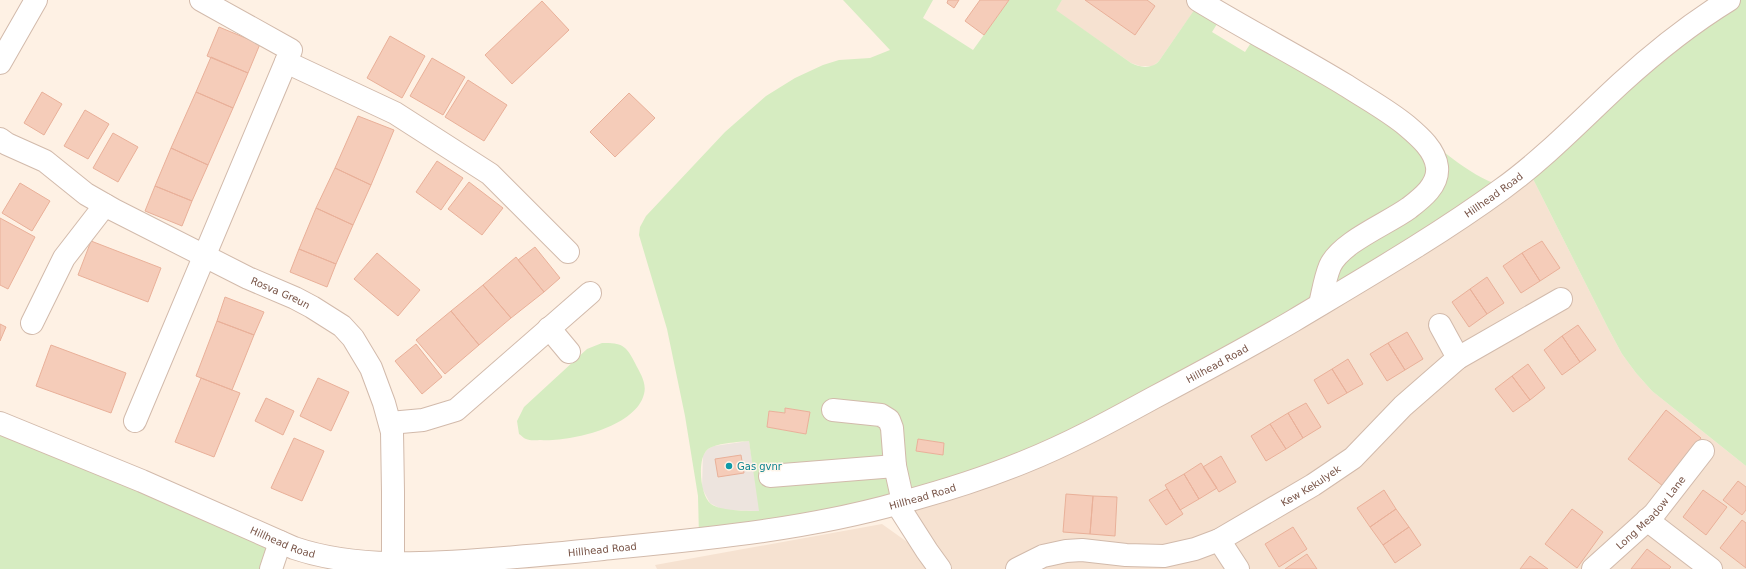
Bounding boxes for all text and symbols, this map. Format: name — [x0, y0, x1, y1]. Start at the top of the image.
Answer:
street label: Hillhead Road — [1462, 170, 1525, 220]
street label: Rosva Greun — [249, 275, 312, 311]
street label: Hillhead Road — [1184, 343, 1250, 385]
marker: Gas gvnr — [724, 461, 734, 471]
place label: Gas gvnr — [737, 461, 783, 472]
street label: Kew Kekulyek — [1279, 463, 1343, 509]
street label: Long Meadow Lane — [1614, 474, 1688, 552]
street label: Hillhead Road — [888, 482, 957, 512]
street label: Hillhead Road — [248, 524, 316, 560]
street label: Hillhead Road — [567, 541, 637, 558]

